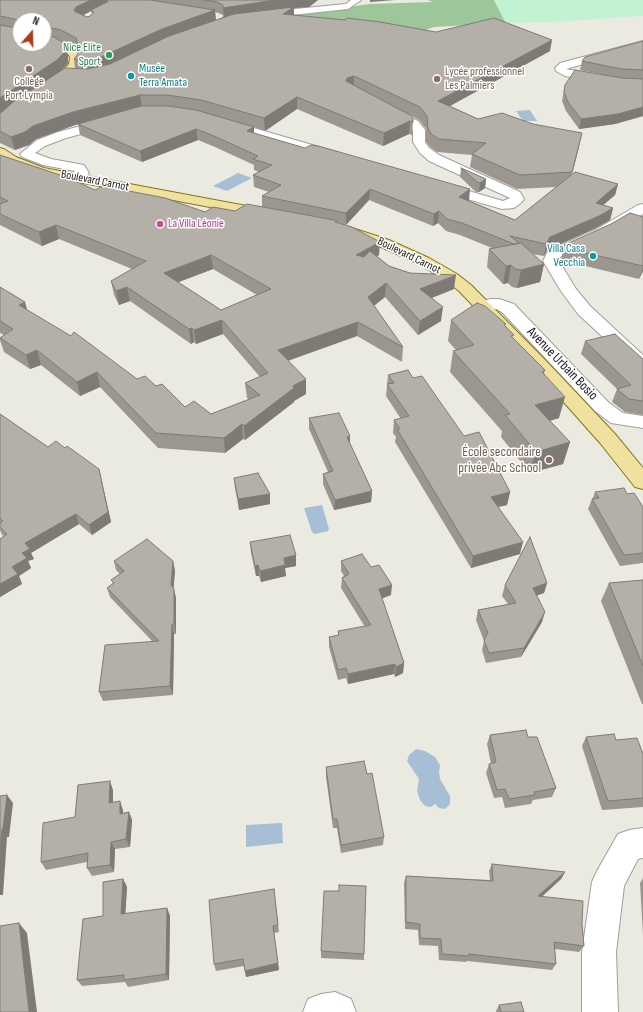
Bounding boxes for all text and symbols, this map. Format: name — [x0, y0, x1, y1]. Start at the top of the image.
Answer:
north arrow — [12, 12, 52, 52]
text: N — [31, 14, 41, 28]
place label: Nice Elite Sport — [63, 41, 101, 69]
marker: Nice Elite Sport — [104, 50, 114, 60]
place label: Musée Terra Amata — [139, 62, 187, 90]
marker: Collège Port Lympia — [24, 64, 34, 74]
place label: Lycée professionnel Les Palmiers — [445, 65, 524, 93]
marker: Musée Terra Amata — [126, 71, 136, 81]
marker: Lycée professionnel Les Palmiers — [432, 74, 442, 84]
place label: Collège Port Lympia — [5, 75, 53, 103]
street label: Boulevard Carnot — [60, 167, 130, 195]
place label: La Villa Léonie — [168, 217, 224, 231]
marker: La Villa Léonie — [155, 219, 165, 229]
street label: Boulevard Carnot — [375, 234, 443, 278]
place label: Villa Casa Vecchia — [547, 242, 585, 270]
marker: Villa Casa Vecchia — [588, 251, 598, 261]
street label: Avenue Urbain Bosio — [523, 324, 601, 404]
place label: École secondaire privée Abc School — [458, 444, 541, 476]
marker: École secondaire privée Abc School — [544, 455, 554, 465]

